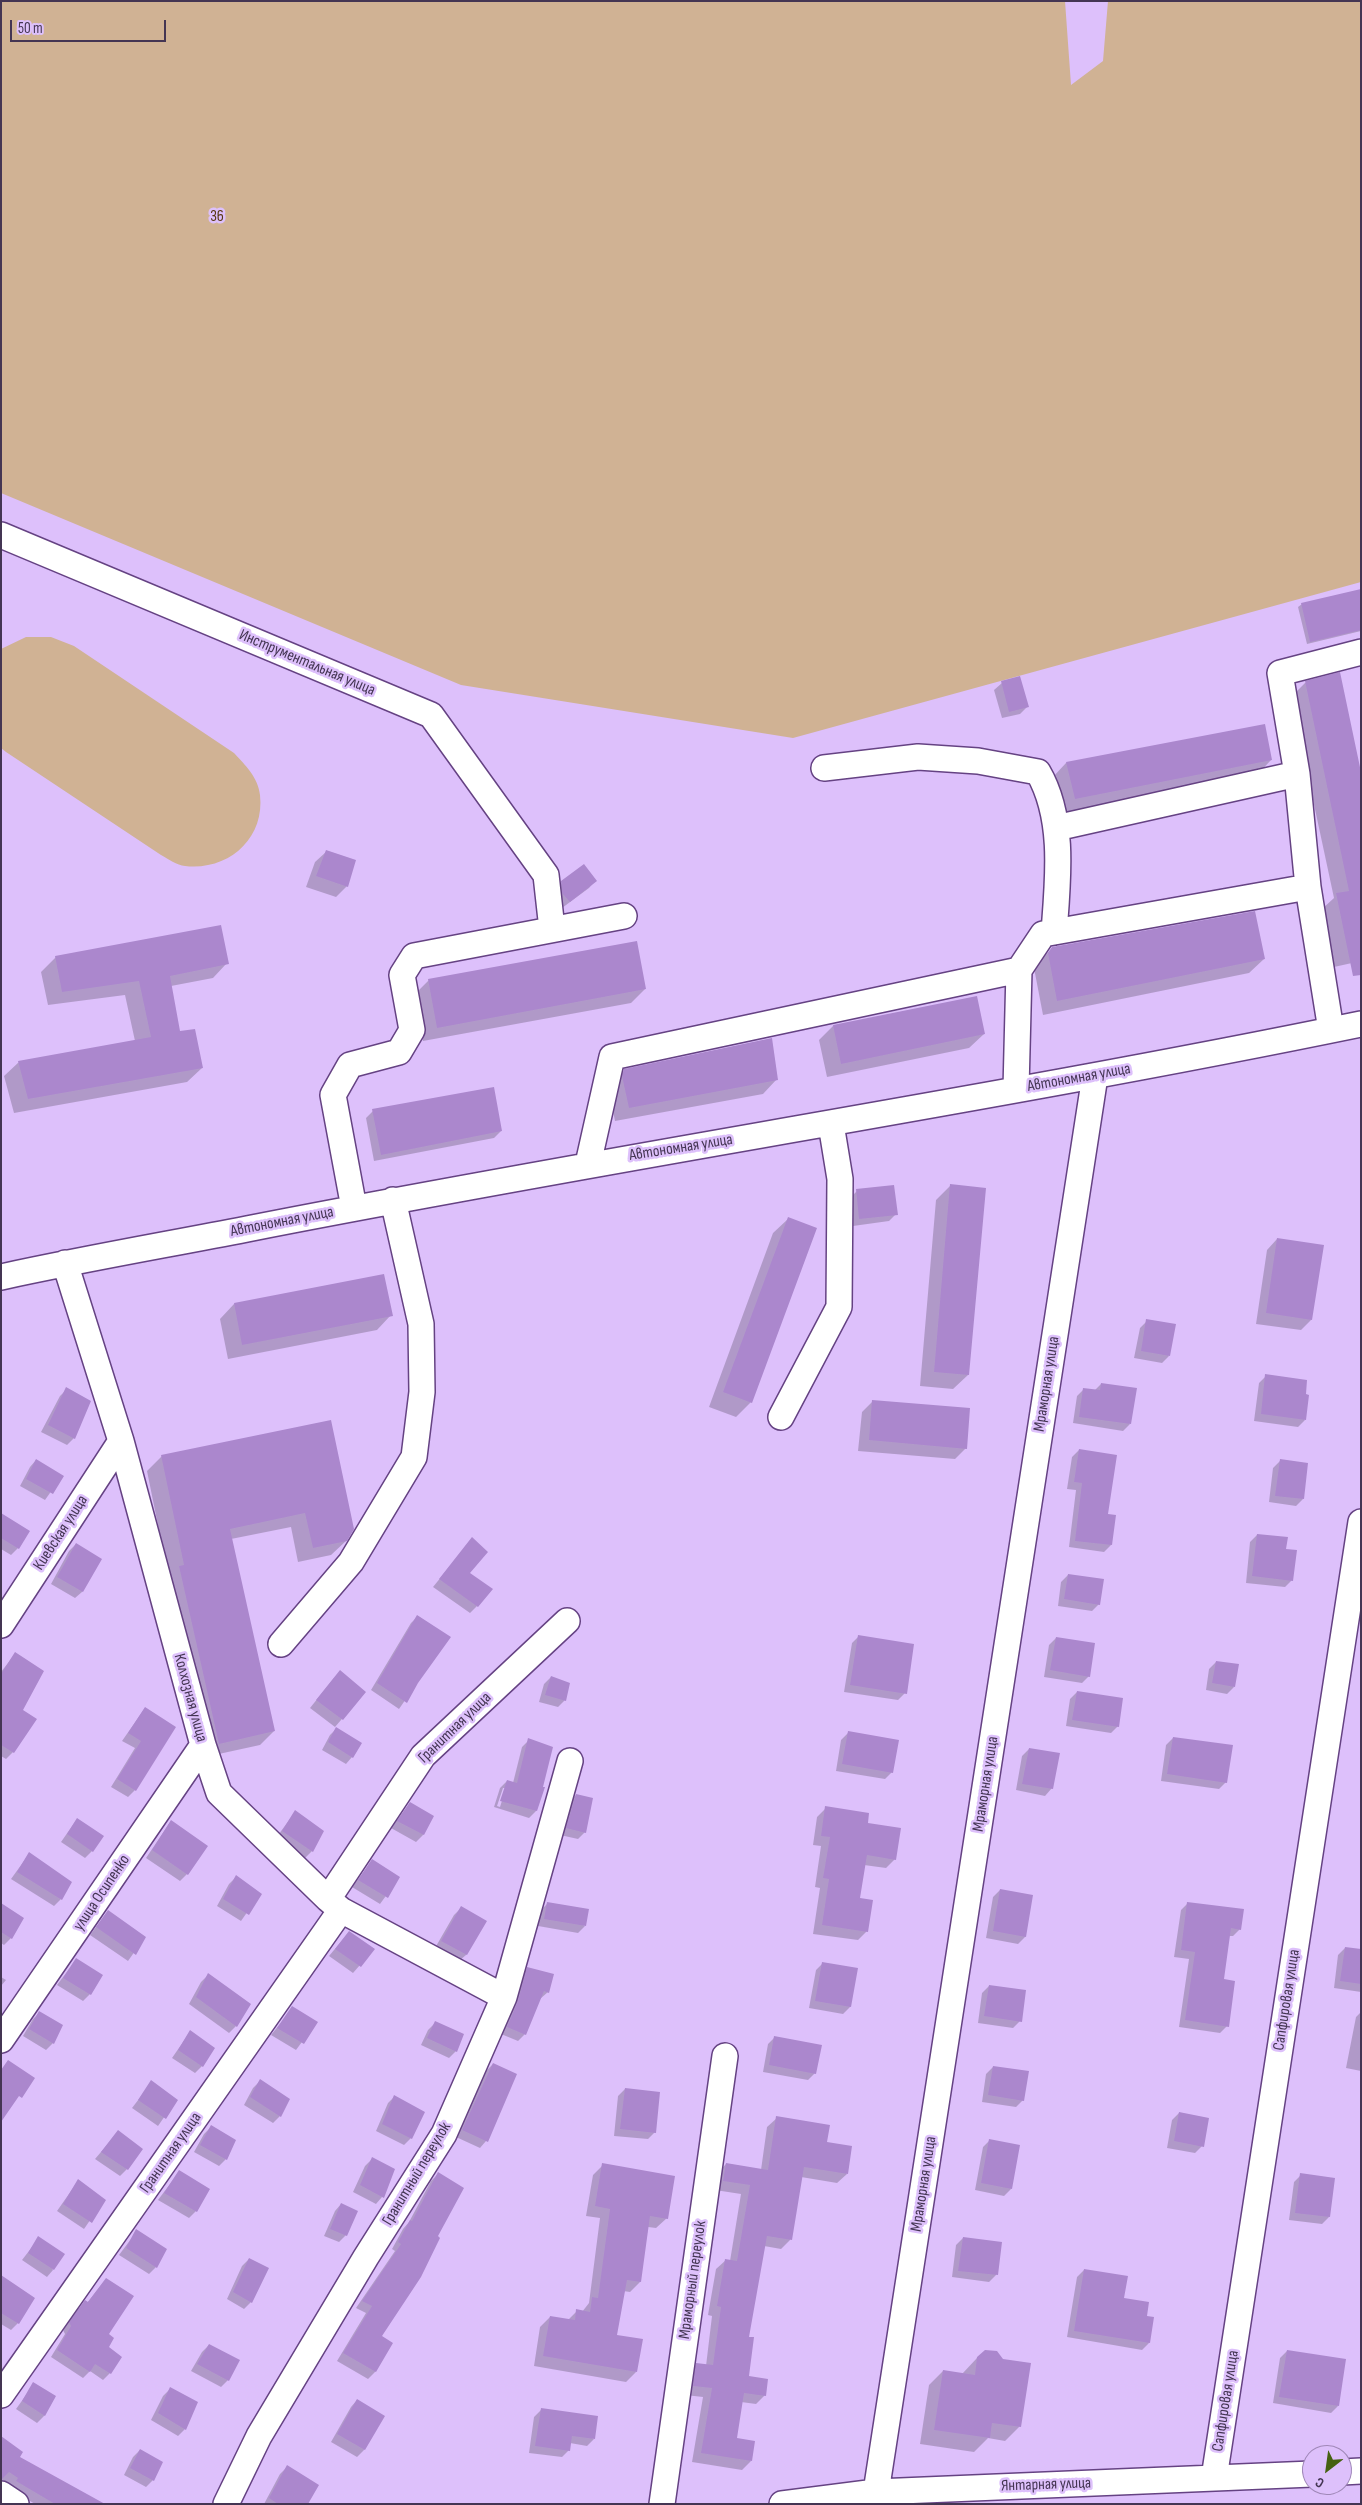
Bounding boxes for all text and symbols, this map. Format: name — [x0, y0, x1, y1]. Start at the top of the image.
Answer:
scale bar — [12, 10, 169, 42]
text: 50 m — [18, 19, 43, 38]
park label: 36 — [210, 207, 224, 227]
street label: Инструментальная улица — [236, 626, 378, 700]
street label: Автономная улица — [1026, 1059, 1132, 1097]
street label: Автономная улица — [628, 1130, 734, 1166]
street label: Автономная улица — [229, 1203, 335, 1241]
street label: Мраморная улица — [1030, 1335, 1064, 1433]
street label: Киевская улица — [30, 1492, 92, 1574]
street label: Колхозная улица — [169, 1652, 211, 1744]
street label: Гранитная улица — [415, 1688, 495, 1768]
street label: Мраморная улица — [969, 1735, 1003, 1833]
street label: улица Осипенко — [70, 1851, 134, 1935]
street label: Сапфировая улица — [1270, 1948, 1304, 2052]
street label: Гранитная улица — [136, 2109, 206, 2197]
street label: Гранитный переулок — [379, 2119, 455, 2229]
street label: Мраморная улица — [907, 2135, 941, 2233]
street label: Мраморный переулок — [675, 2220, 711, 2340]
street label: Сапфировая улица — [1209, 2349, 1243, 2453]
north arrow — [1302, 2445, 1352, 2495]
text: С — [1312, 2473, 1327, 2492]
street label: Янтарная улица — [1001, 2474, 1091, 2496]

